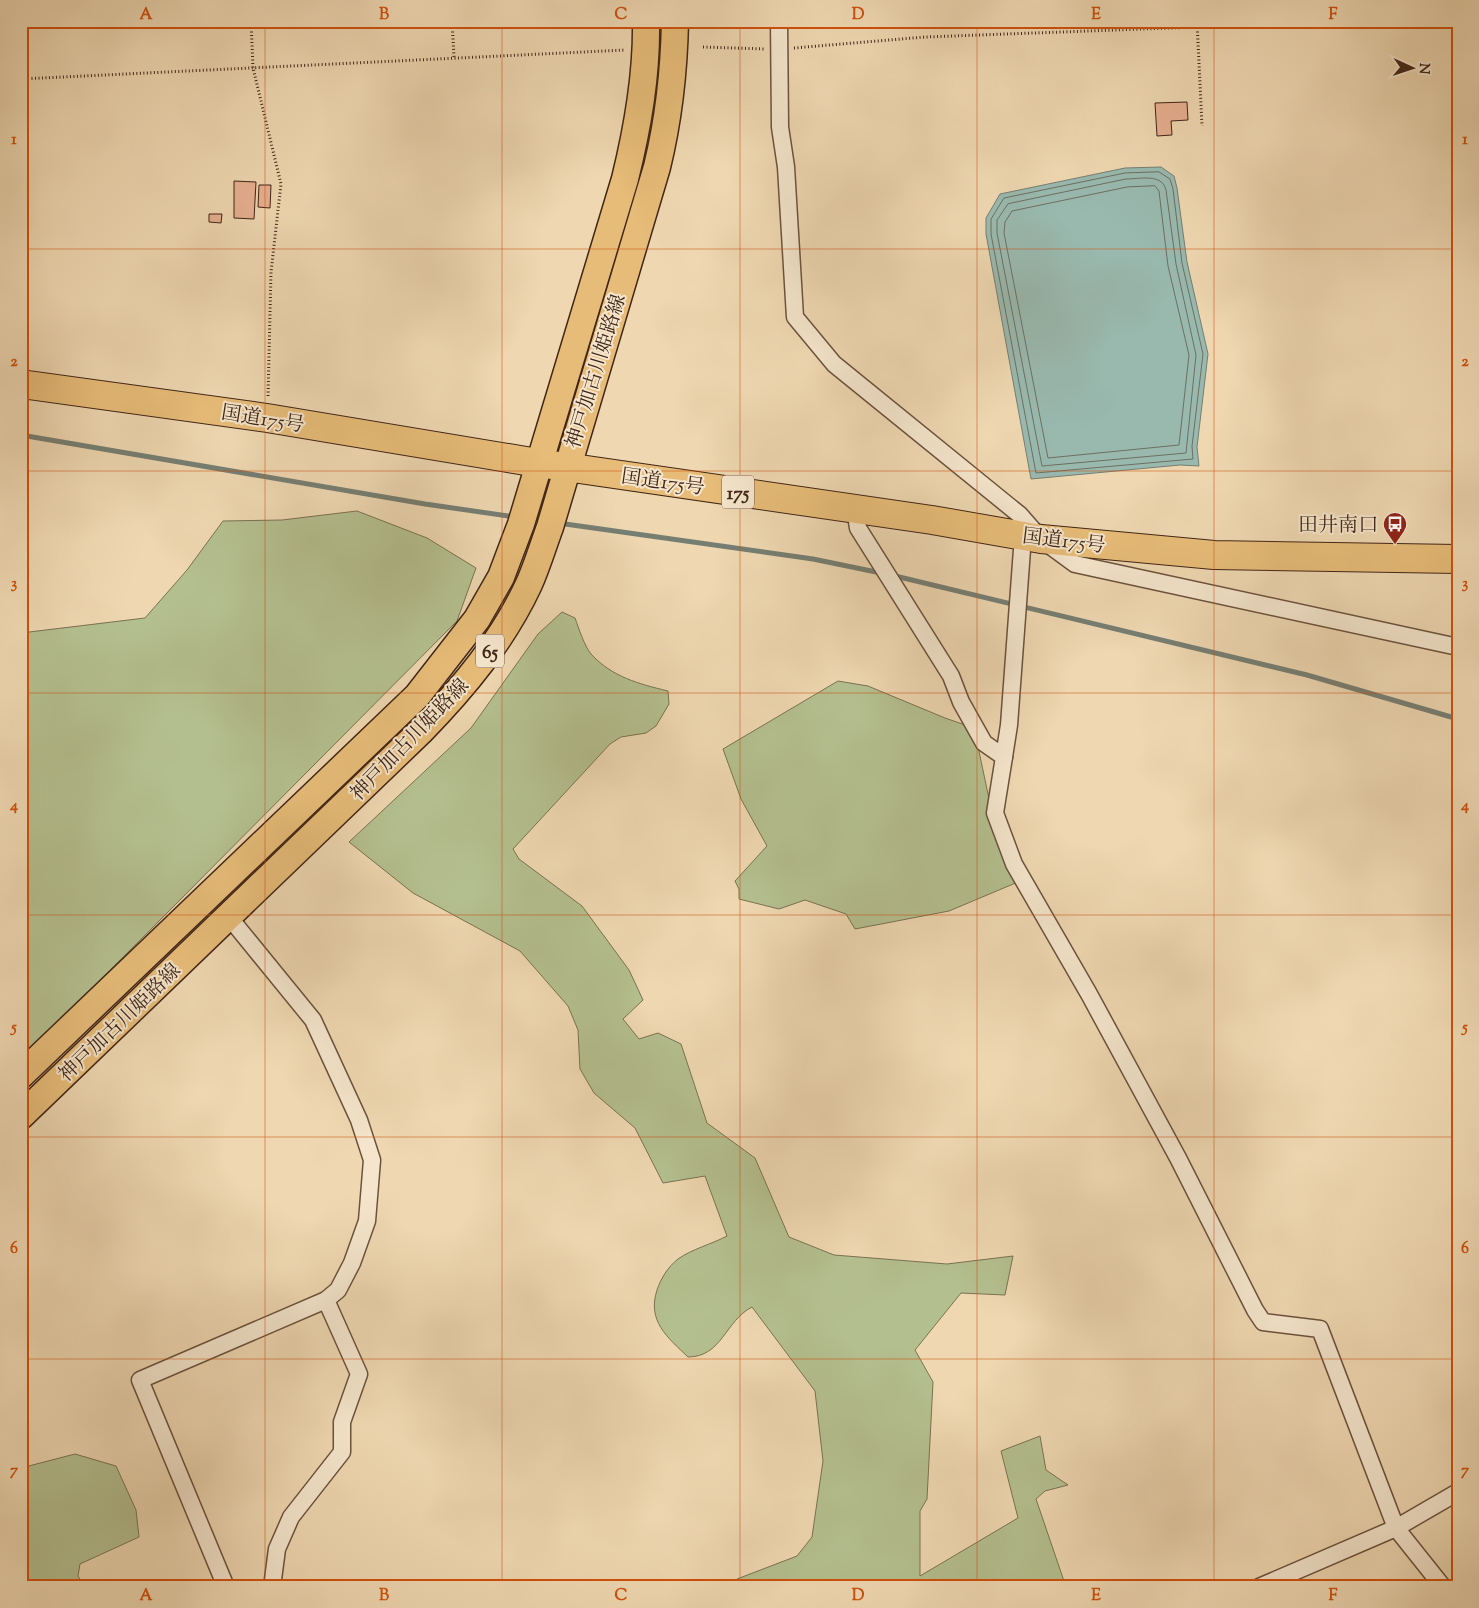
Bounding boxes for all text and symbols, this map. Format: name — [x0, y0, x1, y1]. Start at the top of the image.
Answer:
text: A — [140, 4, 153, 27]
text: B — [379, 4, 389, 27]
text: C — [615, 4, 628, 27]
text: D — [852, 4, 865, 27]
text: E — [1091, 4, 1101, 27]
text: F — [1329, 4, 1338, 27]
north arrow — [1386, 42, 1436, 92]
text: N — [1413, 62, 1433, 75]
text: 1 — [11, 129, 17, 152]
text: 1 — [1462, 129, 1468, 152]
street label: 神戸加古川姫路線 — [560, 291, 635, 452]
text: 2 — [10, 351, 18, 374]
text: 2 — [1461, 351, 1469, 374]
street label: 国道175号 — [219, 400, 306, 441]
street label: 国道175号 — [619, 463, 706, 504]
road number: 175 — [722, 476, 754, 508]
bus stop icon: 田井南口 — [1382, 511, 1408, 545]
place label: 田井南口 — [1298, 512, 1378, 541]
street label: 国道175号 — [1020, 523, 1107, 562]
text: 3 — [11, 573, 18, 596]
text: 3 — [1462, 573, 1469, 596]
road number: 65 — [476, 634, 504, 668]
street label: 神戸加古川姫路線 — [345, 673, 477, 808]
text: 4 — [9, 795, 18, 818]
text: 4 — [1460, 795, 1469, 818]
street label: 神戸加古川姫路線 — [53, 958, 188, 1090]
text: 5 — [9, 1017, 17, 1040]
text: 5 — [1460, 1017, 1468, 1040]
text: 6 — [10, 1238, 18, 1261]
text: 6 — [1461, 1238, 1469, 1261]
text: 7 — [10, 1460, 19, 1483]
text: 7 — [1461, 1460, 1470, 1483]
text: A — [140, 1585, 153, 1608]
text: B — [379, 1585, 389, 1608]
text: C — [615, 1585, 628, 1608]
text: D — [852, 1585, 865, 1608]
text: E — [1091, 1585, 1101, 1608]
text: F — [1329, 1585, 1338, 1608]

